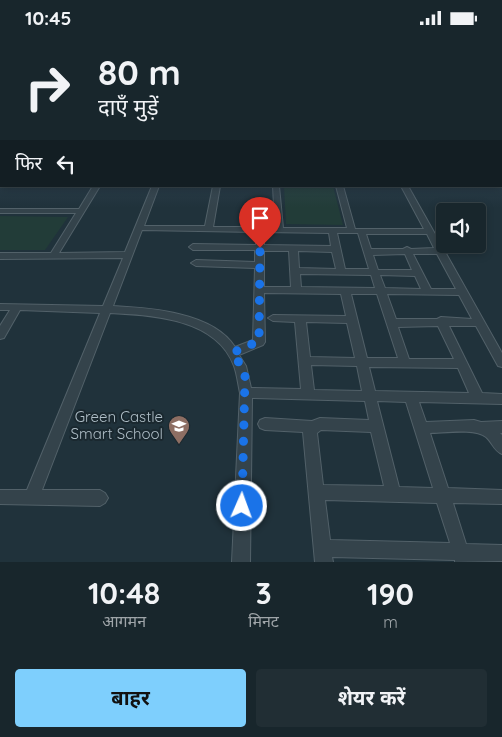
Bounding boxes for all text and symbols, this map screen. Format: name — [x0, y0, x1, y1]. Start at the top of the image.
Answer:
text: 10:45 — [25, 6, 71, 30]
text: 80 m — [98, 50, 181, 94]
icon: right — [15, 55, 80, 120]
text: दाएँ मुड़ें — [98, 93, 158, 121]
icon: left — [52, 150, 80, 178]
text: फिर — [15, 151, 42, 175]
pin — [239, 197, 281, 248]
map controls — [436, 203, 486, 253]
button: sound — [436, 203, 486, 253]
icon: arrive — [246, 204, 274, 232]
place label: Green Castle Smart School — [71, 407, 163, 443]
school or university icon: Green Castle Smart School — [167, 414, 191, 445]
position arrow — [215, 479, 267, 531]
text: 10:48 — [88, 574, 160, 612]
text: 3 — [256, 574, 272, 612]
text: 190 — [367, 575, 414, 613]
text: आगमन — [102, 611, 146, 631]
text: मिनट — [248, 611, 279, 631]
text: m — [383, 612, 398, 632]
button: बाहर — [15, 669, 246, 727]
button: शेयर करें — [256, 669, 487, 727]

